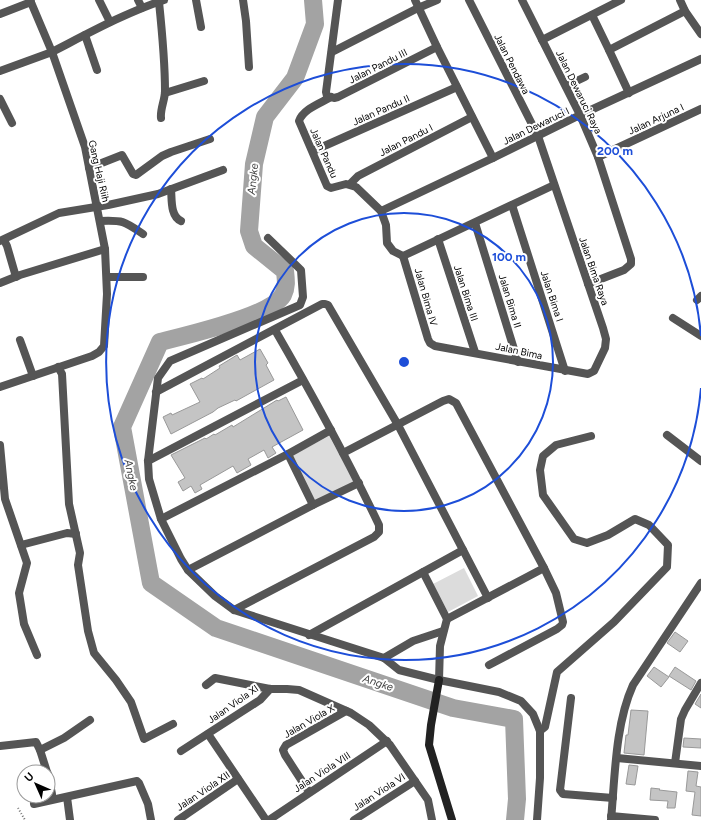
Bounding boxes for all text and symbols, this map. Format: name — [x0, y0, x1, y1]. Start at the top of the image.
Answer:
street label: Jalan Pendawa — [491, 32, 533, 96]
street label: Jalan Pandu III — [347, 46, 409, 86]
street label: Jalan Dewaruci Raya — [553, 48, 605, 136]
street label: Jalan Pandu II — [350, 92, 412, 128]
street label: Jalan Arjuna I — [626, 100, 686, 138]
street label: Jalan Dewaruci I — [501, 104, 571, 148]
street label: Jalan Pandu I — [377, 121, 435, 159]
street label: Jalan Pandu — [307, 126, 341, 180]
street label: Gang Haji Riih — [86, 139, 113, 204]
text: 200 m — [597, 144, 633, 158]
water label: Angke — [245, 163, 261, 196]
street label: Jalan Bima Raya — [576, 235, 612, 307]
text: 100 m — [492, 250, 526, 264]
street label: Jalan Bima III — [451, 263, 481, 323]
street label: Jalan Bima IV — [412, 266, 441, 328]
street label: Jalan Bima I — [538, 269, 566, 323]
street label: Jalan Bima II — [496, 273, 524, 329]
street label: Jalan Bima — [494, 340, 544, 362]
centre of rings — [397, 355, 411, 369]
water label: Angke — [121, 457, 140, 492]
water label: Angke — [360, 672, 395, 694]
street label: Jalan Viola XI — [205, 682, 261, 726]
street label: Jalan Viola X — [281, 701, 337, 741]
street label: Jalan Viola VIII — [291, 749, 353, 795]
north arrow — [16, 764, 56, 804]
street label: Jalan Viola XII — [174, 768, 232, 814]
text: U — [22, 770, 37, 785]
street label: Jalan Viola VI — [350, 770, 408, 814]

